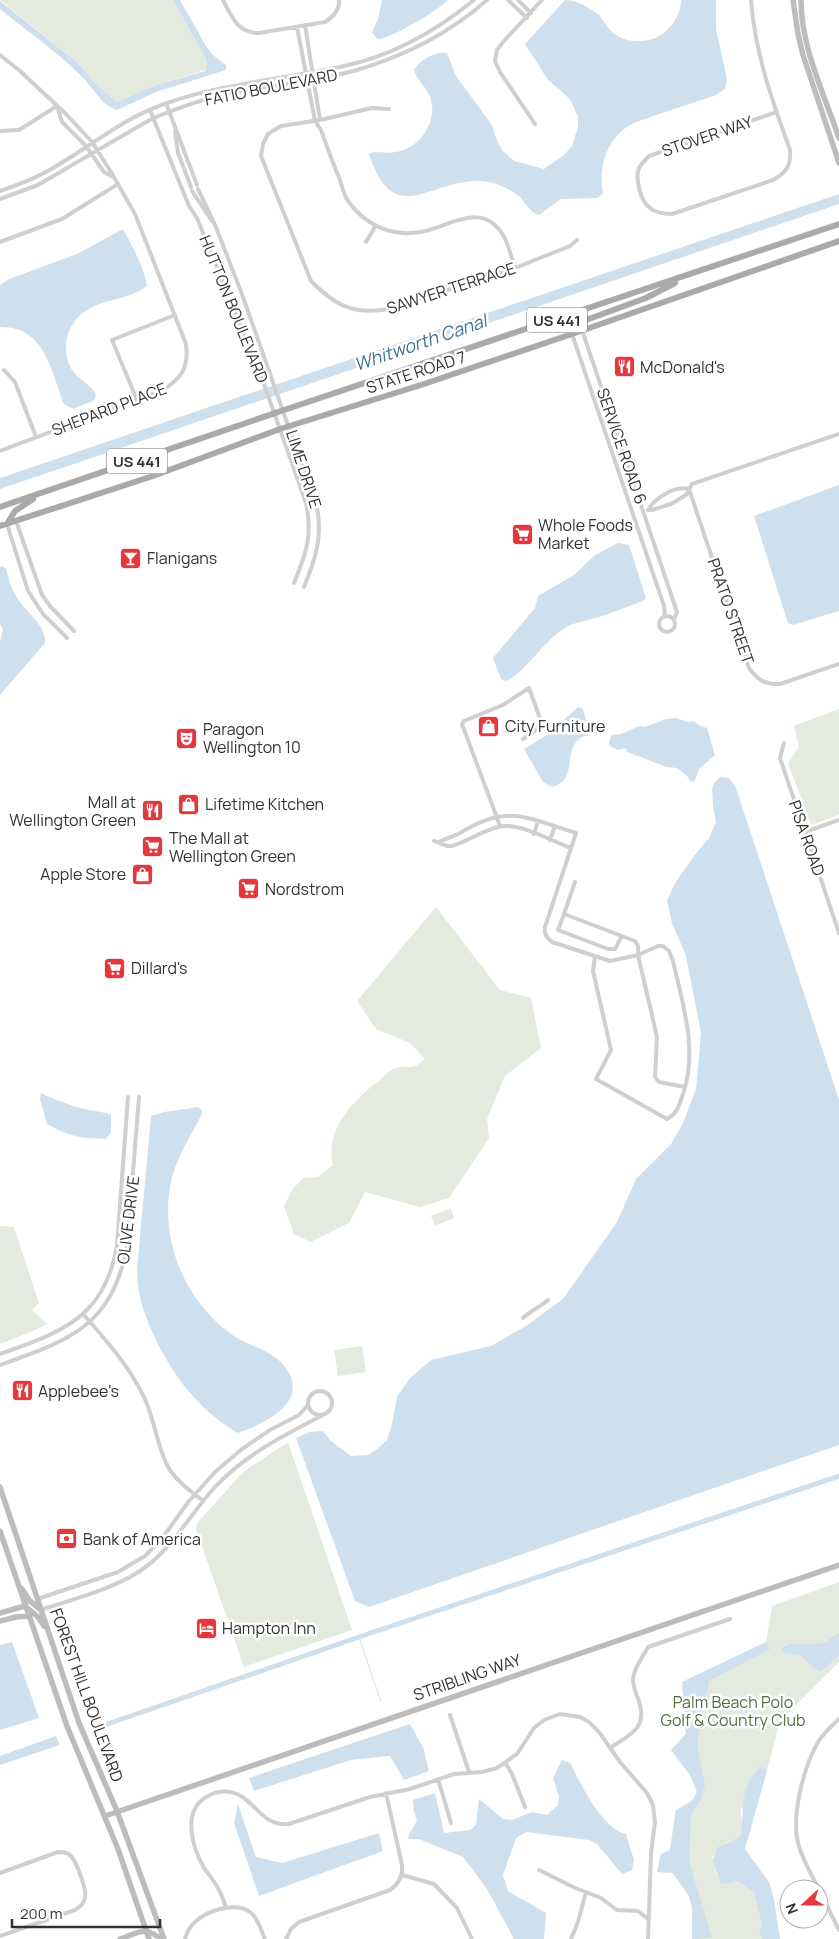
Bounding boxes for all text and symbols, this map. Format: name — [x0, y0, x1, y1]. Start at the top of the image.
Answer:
street label: FATIO BOULEVARD — [203, 63, 339, 111]
street label: STOVER WAY — [659, 110, 755, 162]
street label: HUTTON BOULEVARD — [194, 232, 274, 386]
street label: SAWYER TERRACE — [384, 257, 518, 319]
water label: Whitworth Canal — [350, 307, 492, 376]
road number: US 441 — [527, 308, 587, 332]
street label: STATE ROAD 7 — [363, 346, 469, 398]
restaurant icon: McDonald's — [612, 355, 636, 379]
place label: McDonald's — [640, 356, 725, 378]
street label: SHEPARD PLACE — [48, 377, 170, 441]
street label: SERVICE ROAD 6 — [592, 385, 652, 507]
street label: LIME DRIVE — [281, 427, 327, 511]
road number: US 441 — [107, 448, 167, 474]
place label: Whole Foods Market — [538, 514, 633, 554]
supermarket icon: Whole Foods Market — [510, 522, 534, 546]
bar icon: Flanigans — [119, 546, 143, 570]
place label: Flanigans — [147, 547, 217, 569]
street label: PRATO STREET — [703, 555, 760, 667]
shop icon: City Furniture — [477, 714, 501, 738]
place label: City Furniture — [505, 715, 605, 737]
place label: Paragon Wellington 10 — [203, 718, 301, 758]
theatre icon: Paragon Wellington 10 — [175, 726, 199, 750]
place label: Mall at Wellington Green — [9, 791, 136, 831]
shop icon: Lifetime Kitchen — [177, 792, 201, 816]
place label: Lifetime Kitchen — [205, 793, 324, 815]
street label: PISA ROAD — [784, 797, 830, 879]
restaurant icon: Mall at Wellington Green — [140, 799, 164, 823]
place label: The Mall at Wellington Green — [169, 827, 296, 867]
supermarket icon: The Mall at Wellington Green — [141, 835, 165, 859]
shop icon: Apple Store — [130, 862, 154, 886]
place label: Apple Store — [40, 863, 126, 885]
supermarket icon: Nordstrom — [237, 877, 261, 901]
place label: Nordstrom — [265, 878, 344, 900]
supermarket icon: Dillard's — [103, 956, 127, 980]
place label: Dillard's — [131, 957, 187, 979]
street label: OLIVE DRIVE — [112, 1175, 144, 1265]
restaurant icon: Applebee's — [10, 1379, 34, 1403]
place label: Applebee's — [38, 1380, 119, 1402]
bank icon: Bank of America — [55, 1527, 79, 1551]
place label: Bank of America — [83, 1528, 201, 1550]
street label: FOREST HILL BOULEVARD — [45, 1605, 129, 1785]
hotel icon: Hampton Inn — [194, 1616, 218, 1640]
place label: Hampton Inn — [222, 1617, 316, 1639]
street label: STRIBLING WAY — [410, 1648, 524, 1706]
park label: Palm Beach Polo Golf & Country Club — [661, 1691, 805, 1731]
north arrow — [779, 1879, 829, 1929]
scale bar — [12, 1896, 160, 1928]
text: N — [781, 1901, 802, 1917]
text: 200 m — [20, 1903, 63, 1924]

